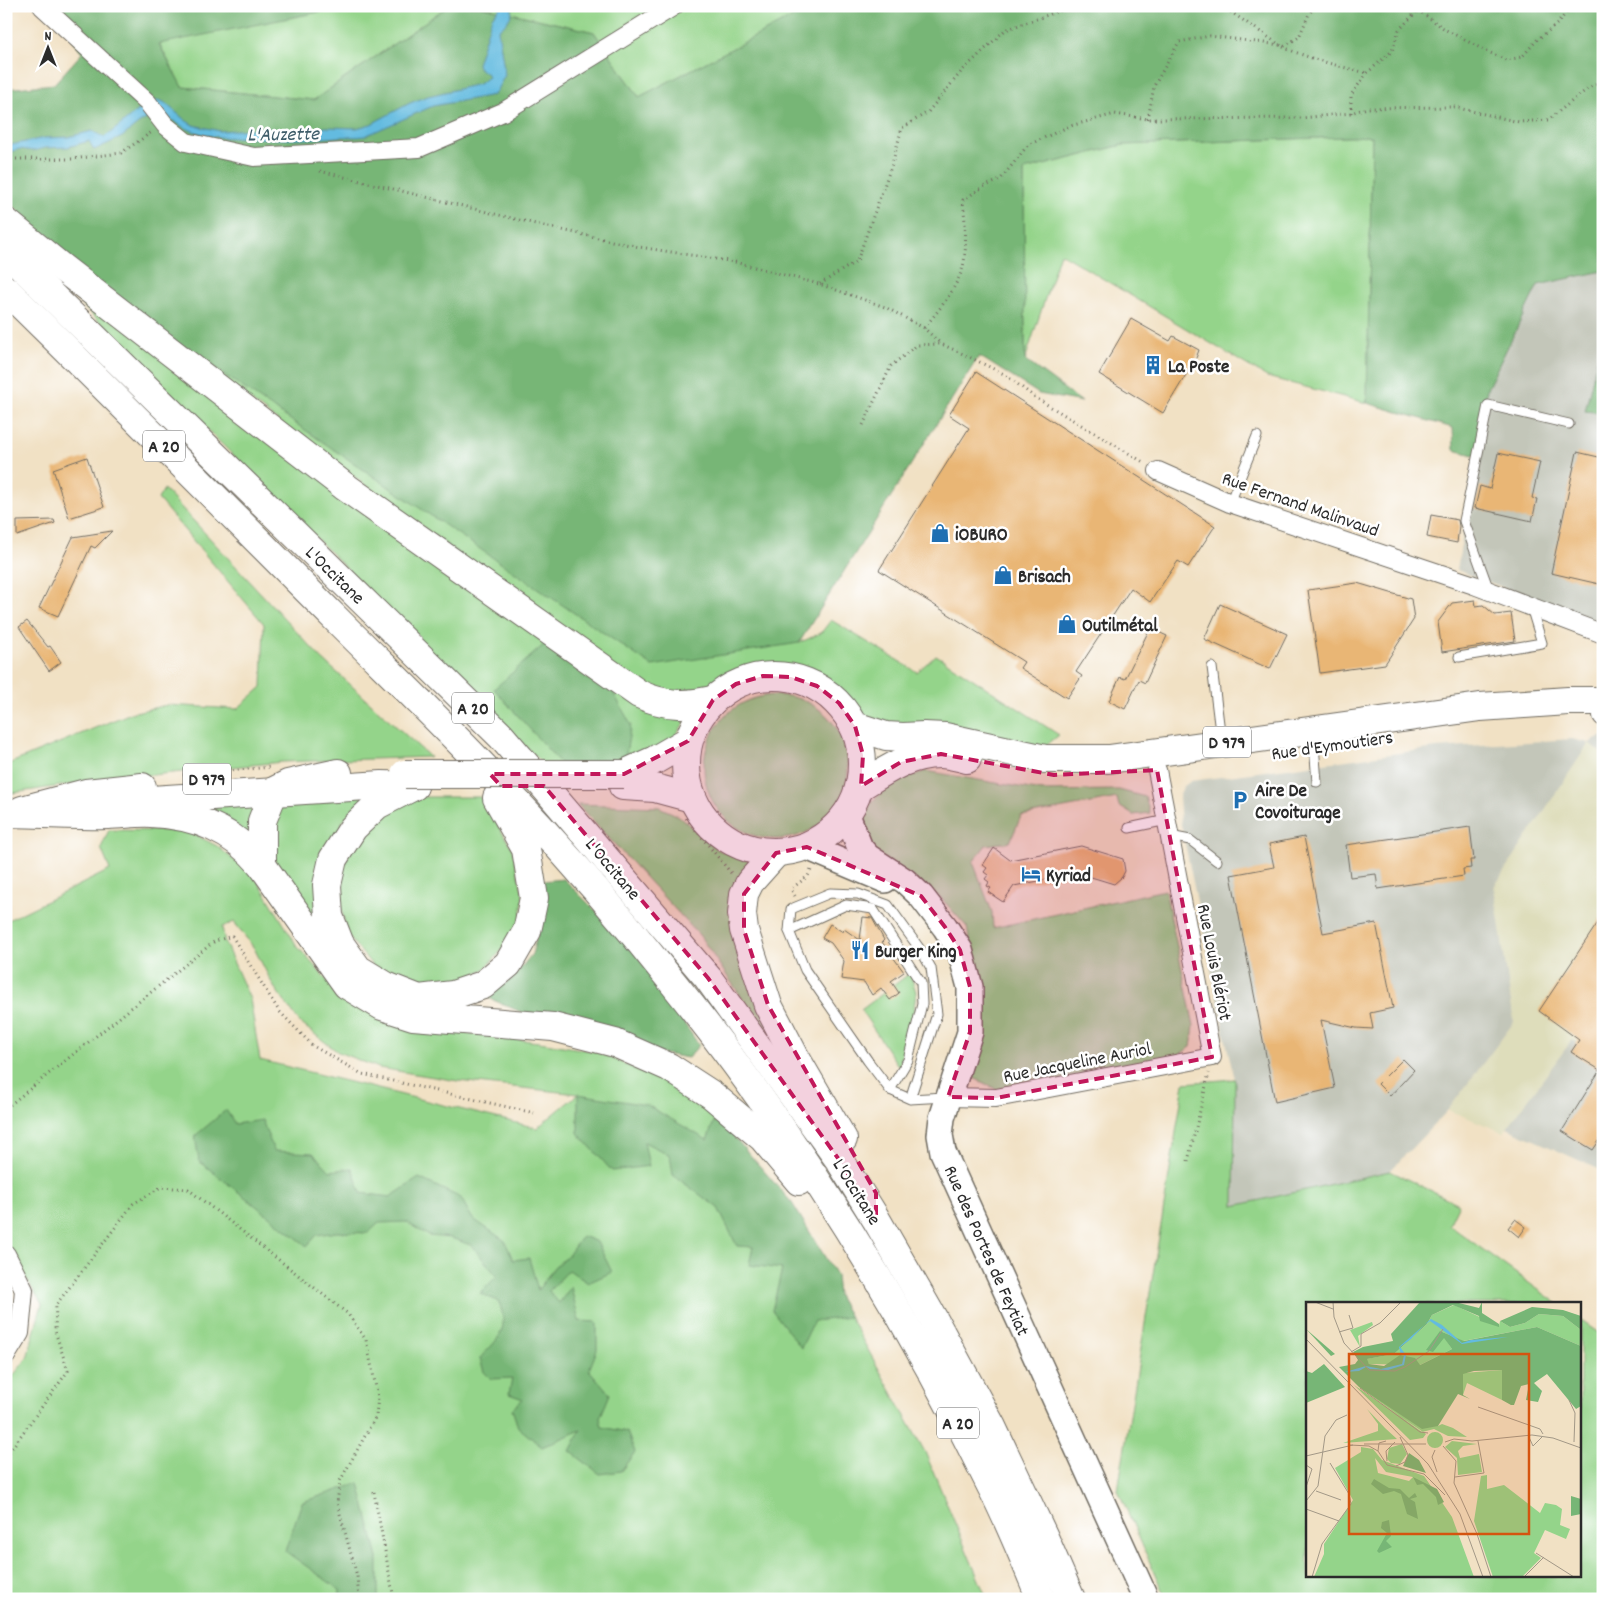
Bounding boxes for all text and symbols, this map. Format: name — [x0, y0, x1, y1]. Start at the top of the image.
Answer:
north arrow — [22, 22, 72, 72]
text: N — [45, 27, 52, 47]
water label: L'Auzette — [247, 121, 320, 151]
building icon: La Poste — [1142, 354, 1164, 376]
place label: La Poste — [1168, 355, 1229, 382]
road number: A 20 — [143, 431, 185, 462]
street label: Rue Fernand Malinvaud — [1218, 467, 1382, 546]
shop icon: iOBURO — [929, 522, 951, 544]
place label: iOBURO — [955, 523, 1008, 550]
street label: L'Occitane — [297, 541, 370, 612]
shop icon: Brisach — [992, 564, 1014, 586]
place label: Brisach — [1018, 565, 1071, 592]
shop icon: Outilmétal — [1056, 613, 1078, 635]
place label: Outilmétal — [1082, 614, 1158, 641]
road number: A 20 — [452, 692, 494, 724]
road number: D 979 — [1203, 726, 1251, 758]
street label: Rue d'Eymoutiers — [1270, 726, 1395, 769]
road number: D 979 — [183, 764, 231, 794]
place label: Aire De Covoiturage — [1255, 779, 1341, 828]
parking icon: Aire De Covoiturage — [1229, 789, 1251, 811]
street label: L'Occitane — [577, 833, 646, 907]
hotel icon: Kyriad — [1020, 863, 1042, 885]
place label: Kyriad — [1046, 864, 1091, 891]
street label: Rue Louis Blériot — [1188, 902, 1237, 1023]
restaurant icon: Burger King — [849, 939, 871, 961]
place label: Burger King — [875, 940, 957, 967]
street label: Rue Jacqueline Auriol — [1001, 1037, 1154, 1092]
street label: L'Occitane — [824, 1154, 886, 1231]
street label: Rue des Portes de Feytiat — [935, 1162, 1035, 1341]
inset map — [1306, 1302, 1582, 1578]
road number: A 20 — [937, 1408, 979, 1439]

